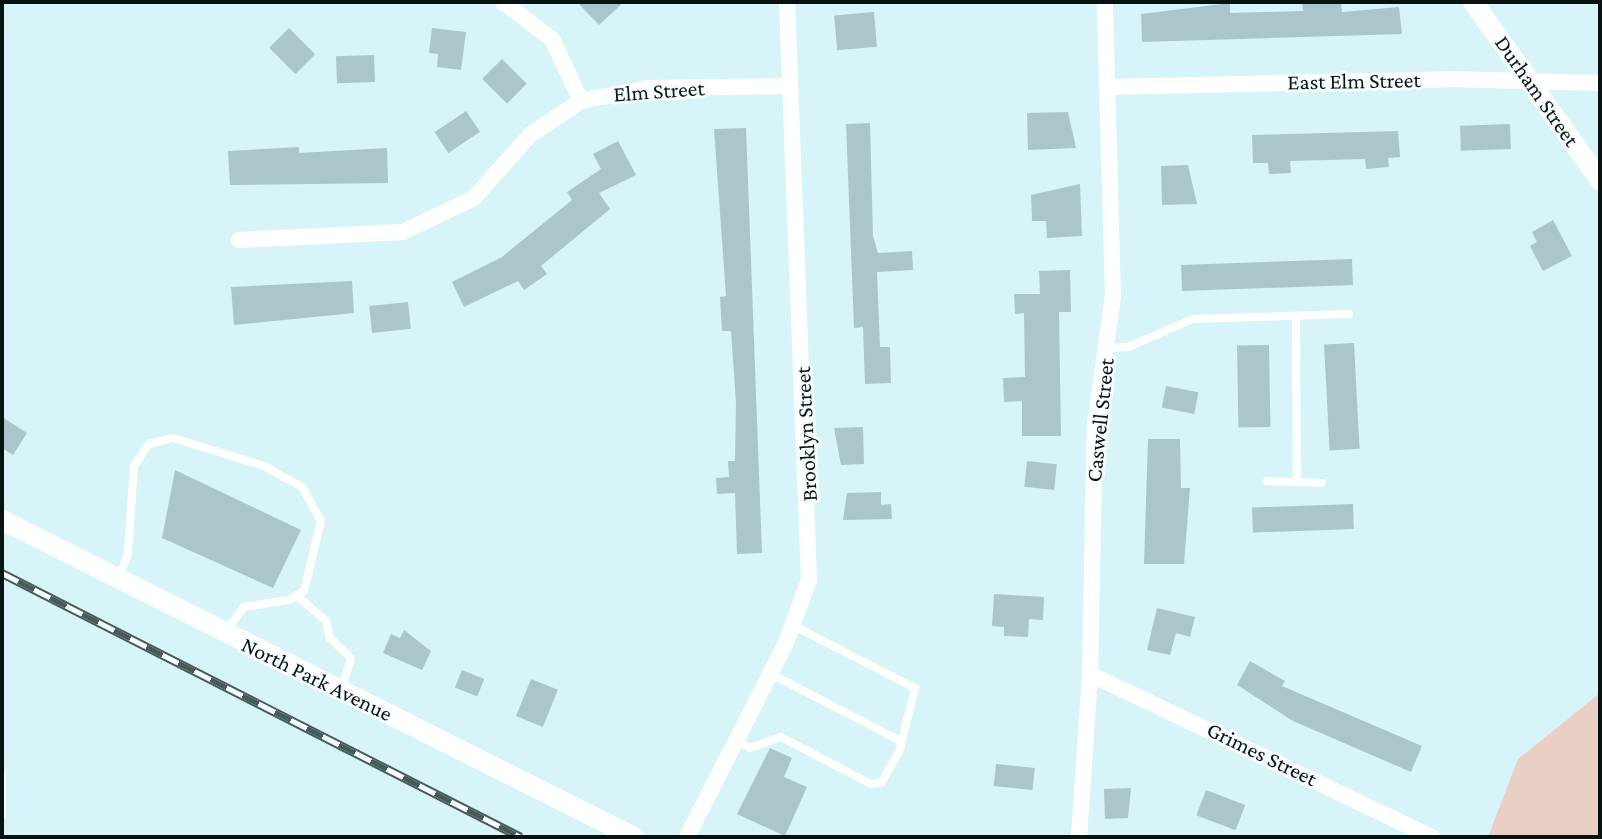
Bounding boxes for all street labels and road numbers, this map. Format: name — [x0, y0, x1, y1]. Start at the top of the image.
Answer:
street label: Durham Street — [1489, 30, 1585, 152]
street label: East Elm Street — [1287, 67, 1421, 95]
street label: Elm Street — [613, 75, 705, 107]
street label: Caswell Street — [1080, 357, 1120, 483]
street label: Brooklyn Street — [789, 366, 823, 502]
street label: North Park Avenue — [237, 631, 397, 727]
street label: Grimes Street — [1203, 716, 1321, 792]

